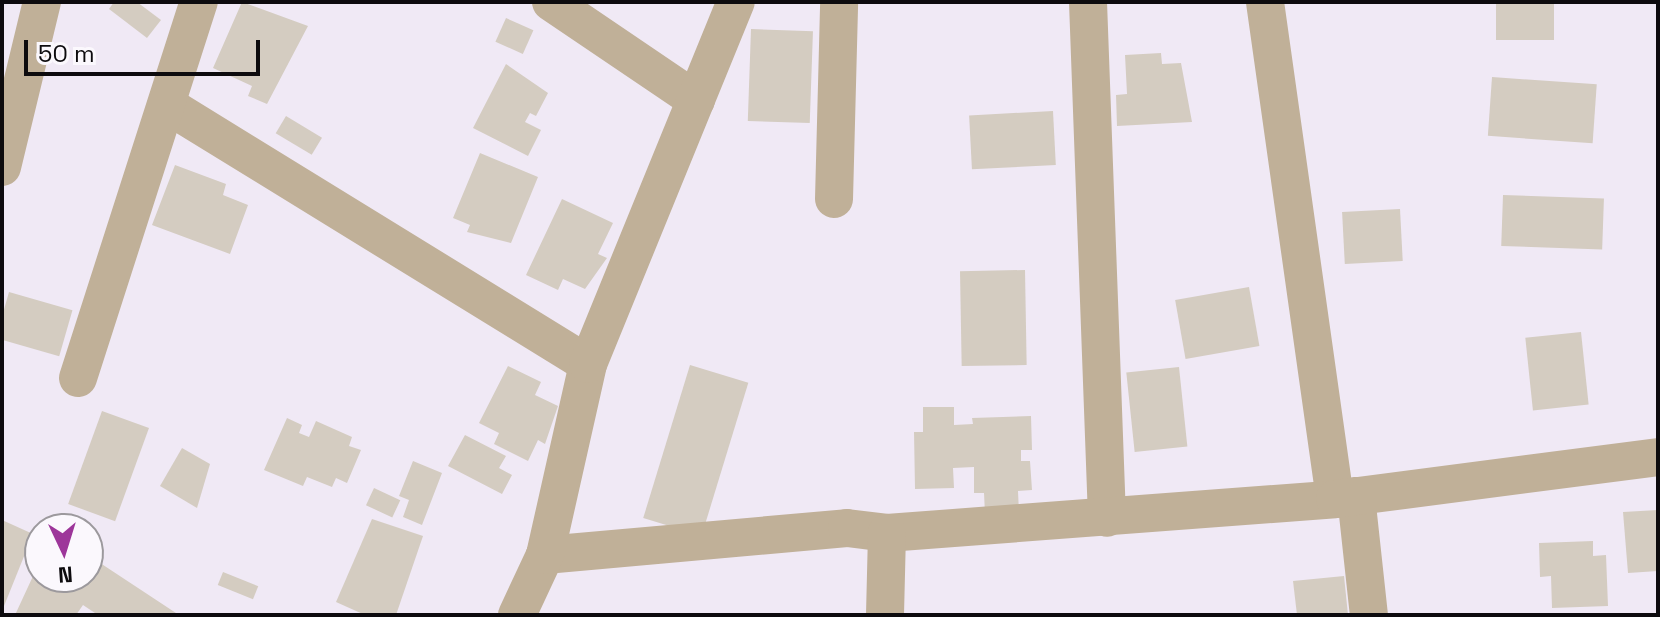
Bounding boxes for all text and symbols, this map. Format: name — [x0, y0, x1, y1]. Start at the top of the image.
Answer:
scale bar — [28, 24, 264, 74]
text: 50 m — [38, 38, 95, 69]
north arrow — [24, 513, 104, 593]
text: N — [57, 560, 74, 589]

